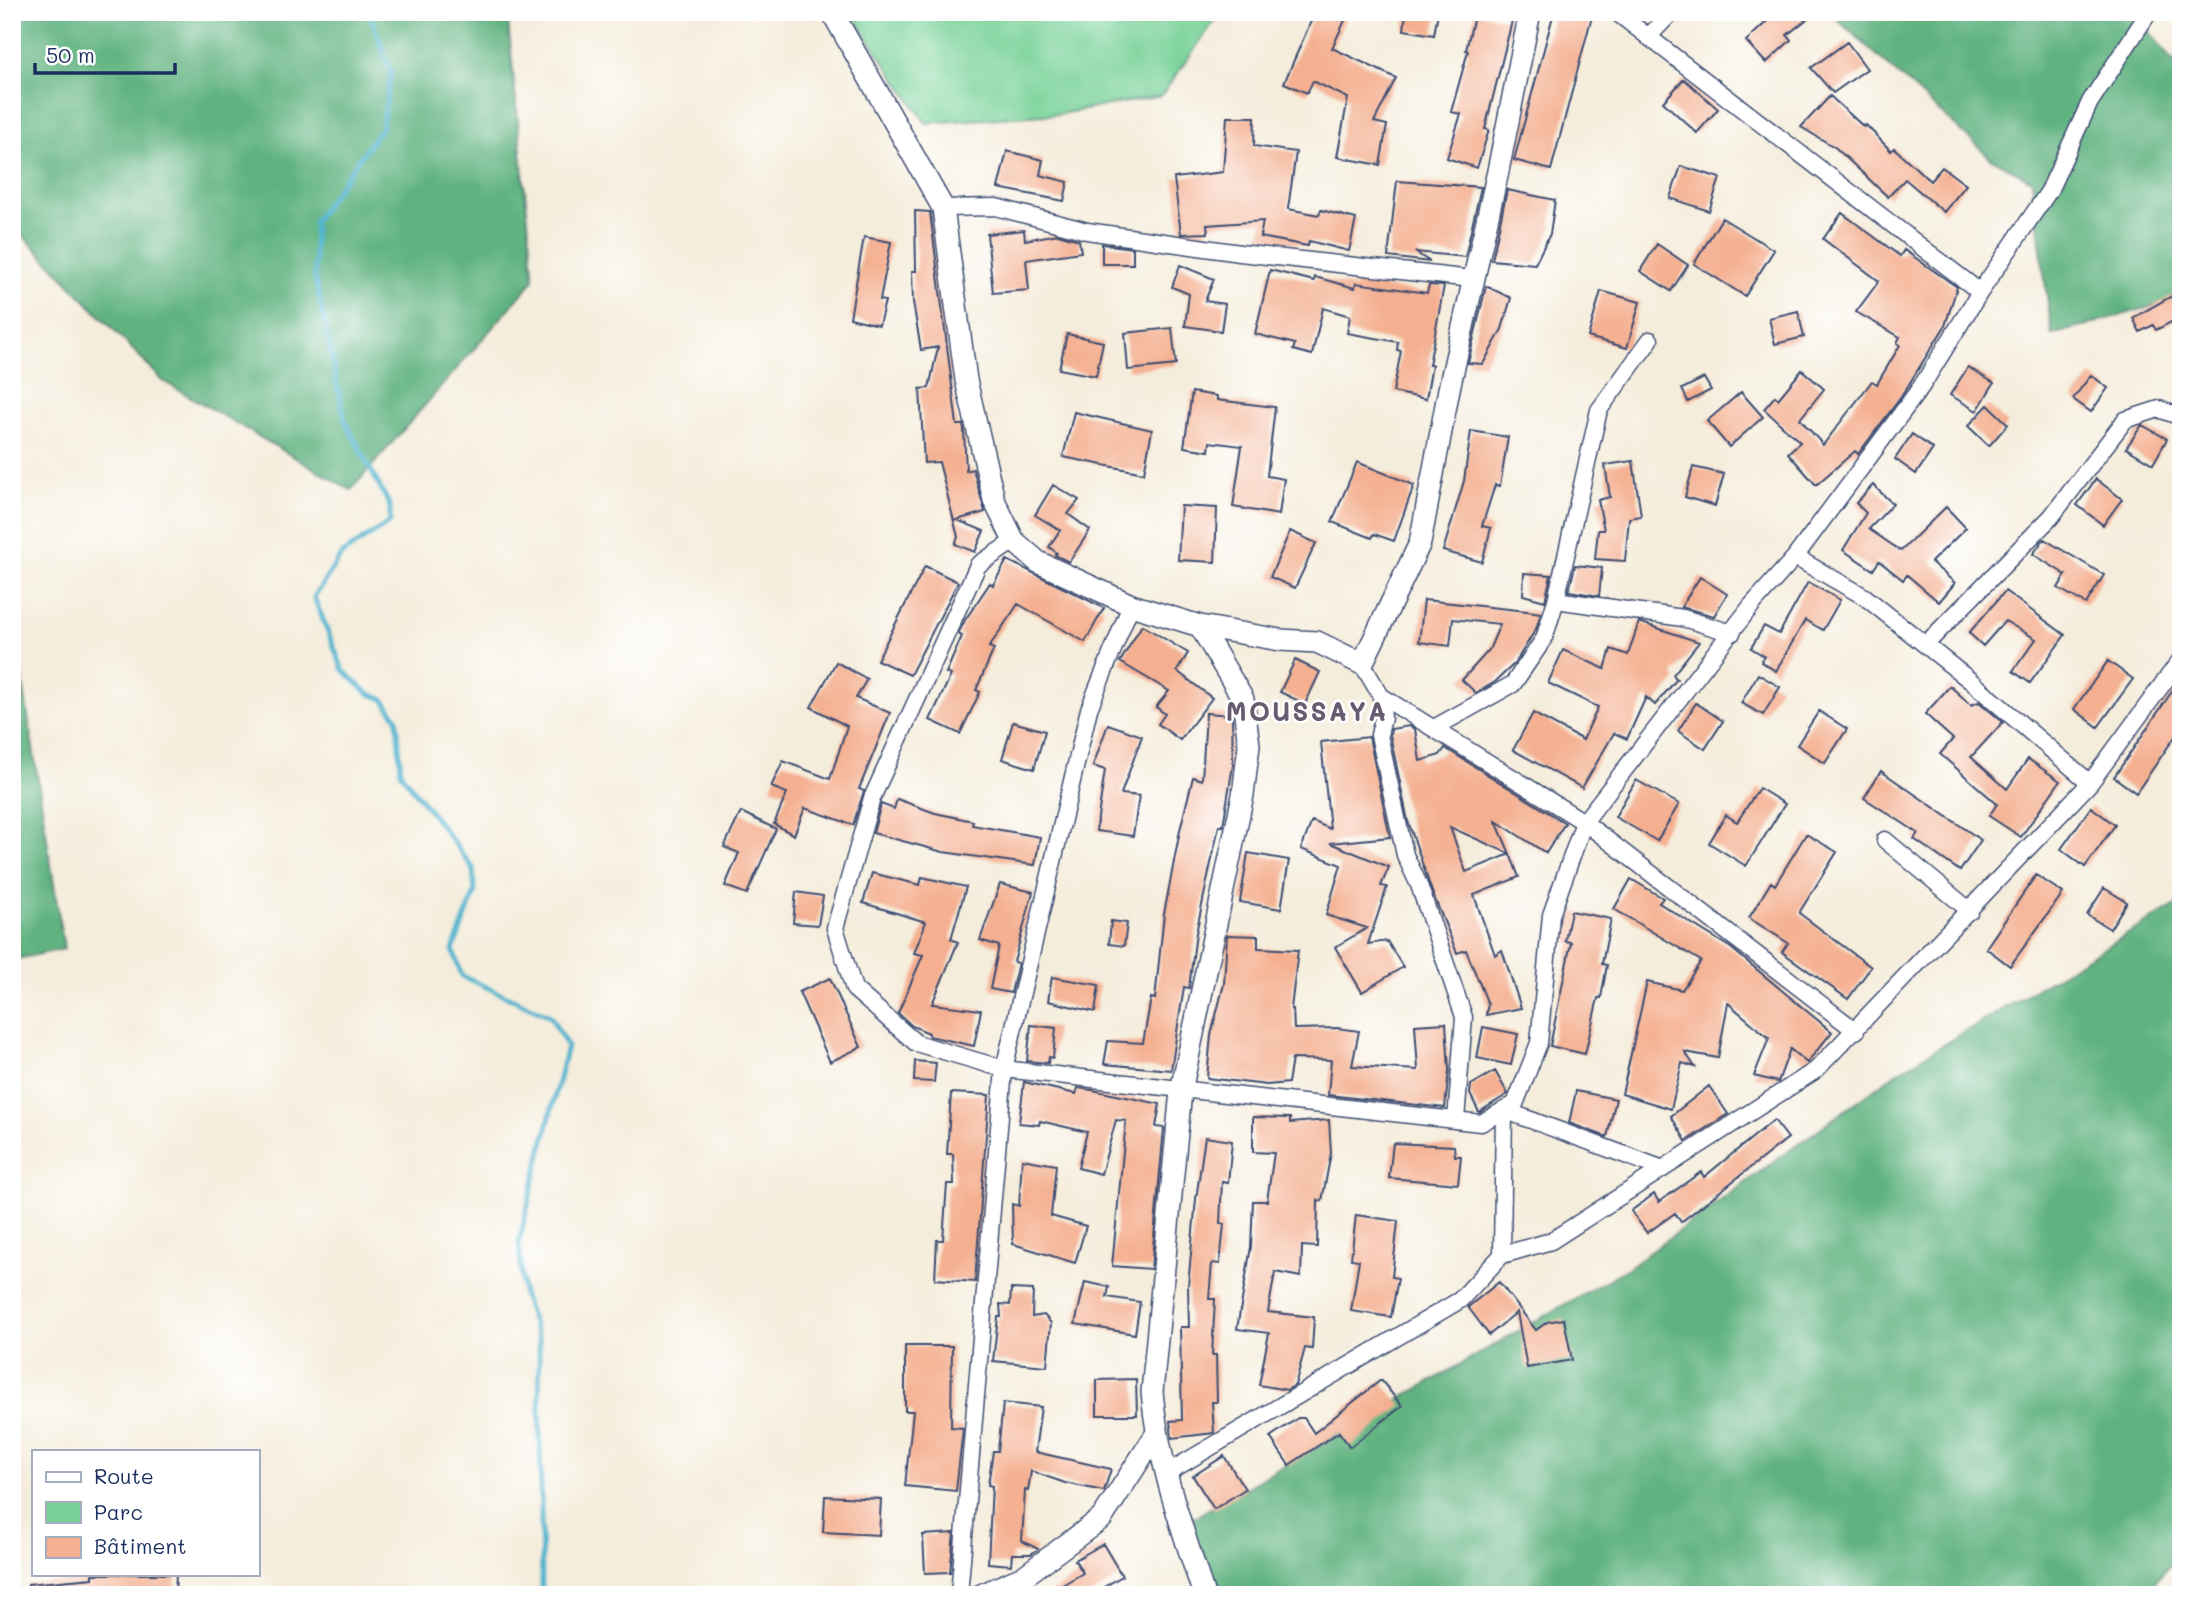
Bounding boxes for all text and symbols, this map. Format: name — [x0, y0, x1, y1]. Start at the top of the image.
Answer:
scale bar — [35, 32, 175, 76]
text: 50 m — [46, 41, 95, 68]
district label: MOUSSAYA — [1226, 694, 1388, 728]
legend — [32, 1450, 259, 1576]
text: Route — [94, 1462, 154, 1489]
text: Parc — [94, 1498, 143, 1525]
text: Bâtiment — [94, 1532, 186, 1559]

